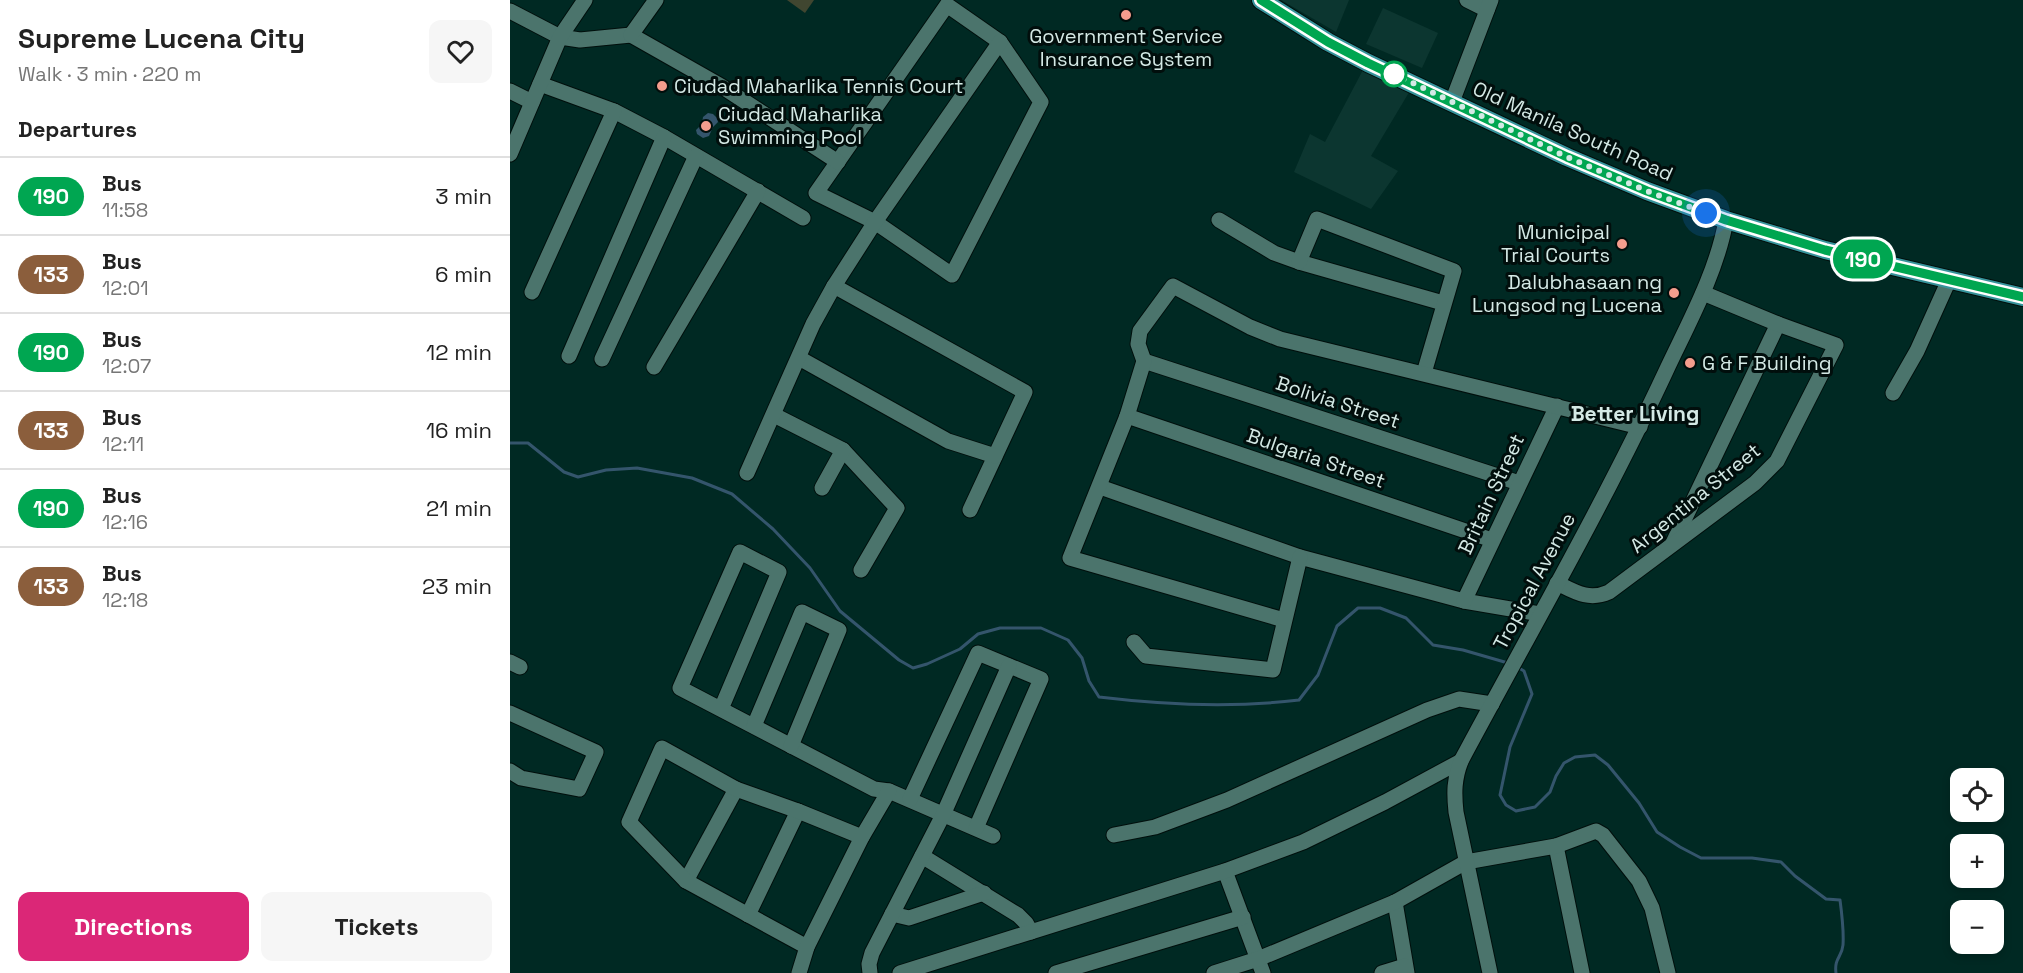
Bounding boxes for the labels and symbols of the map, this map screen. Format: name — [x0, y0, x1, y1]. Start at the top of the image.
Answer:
marker: Government Service Insurance System — [1119, 8, 1133, 22]
place label: Government Service Insurance System — [1029, 23, 1223, 72]
unlabelled marker — [1381, 61, 1407, 87]
place label: Ciudad Maharlika Tennis Court — [674, 73, 964, 99]
street label: Old Manila South Road — [1469, 75, 1677, 187]
marker: Ciudad Maharlika Tennis Court — [655, 79, 669, 93]
place label: Ciudad Maharlika Swimming Pool — [718, 101, 882, 150]
marker: Ciudad Maharlika Swimming Pool — [699, 119, 713, 133]
your location — [1691, 198, 1721, 228]
place label: Municipal Trial Courts — [1501, 219, 1610, 268]
marker: Municipal Trial Courts — [1615, 237, 1629, 251]
line badge: 190 — [1828, 240, 1898, 278]
place label: Dalubhasaan ng Lungsod ng Lucena — [1472, 269, 1662, 318]
marker: Dalubhasaan ng Lungsod ng Lucena — [1667, 286, 1681, 300]
place label: G & F Building — [1702, 350, 1832, 376]
marker: G & F Building — [1683, 356, 1697, 370]
street label: Bolivia Street — [1273, 370, 1403, 434]
district label: Better Living — [1571, 400, 1699, 427]
street label: Bulgaria Street — [1243, 422, 1389, 494]
street label: Britain Street — [1452, 430, 1530, 558]
street label: Argentina Street — [1624, 437, 1766, 559]
street label: Tropical Avenue — [1487, 508, 1581, 654]

